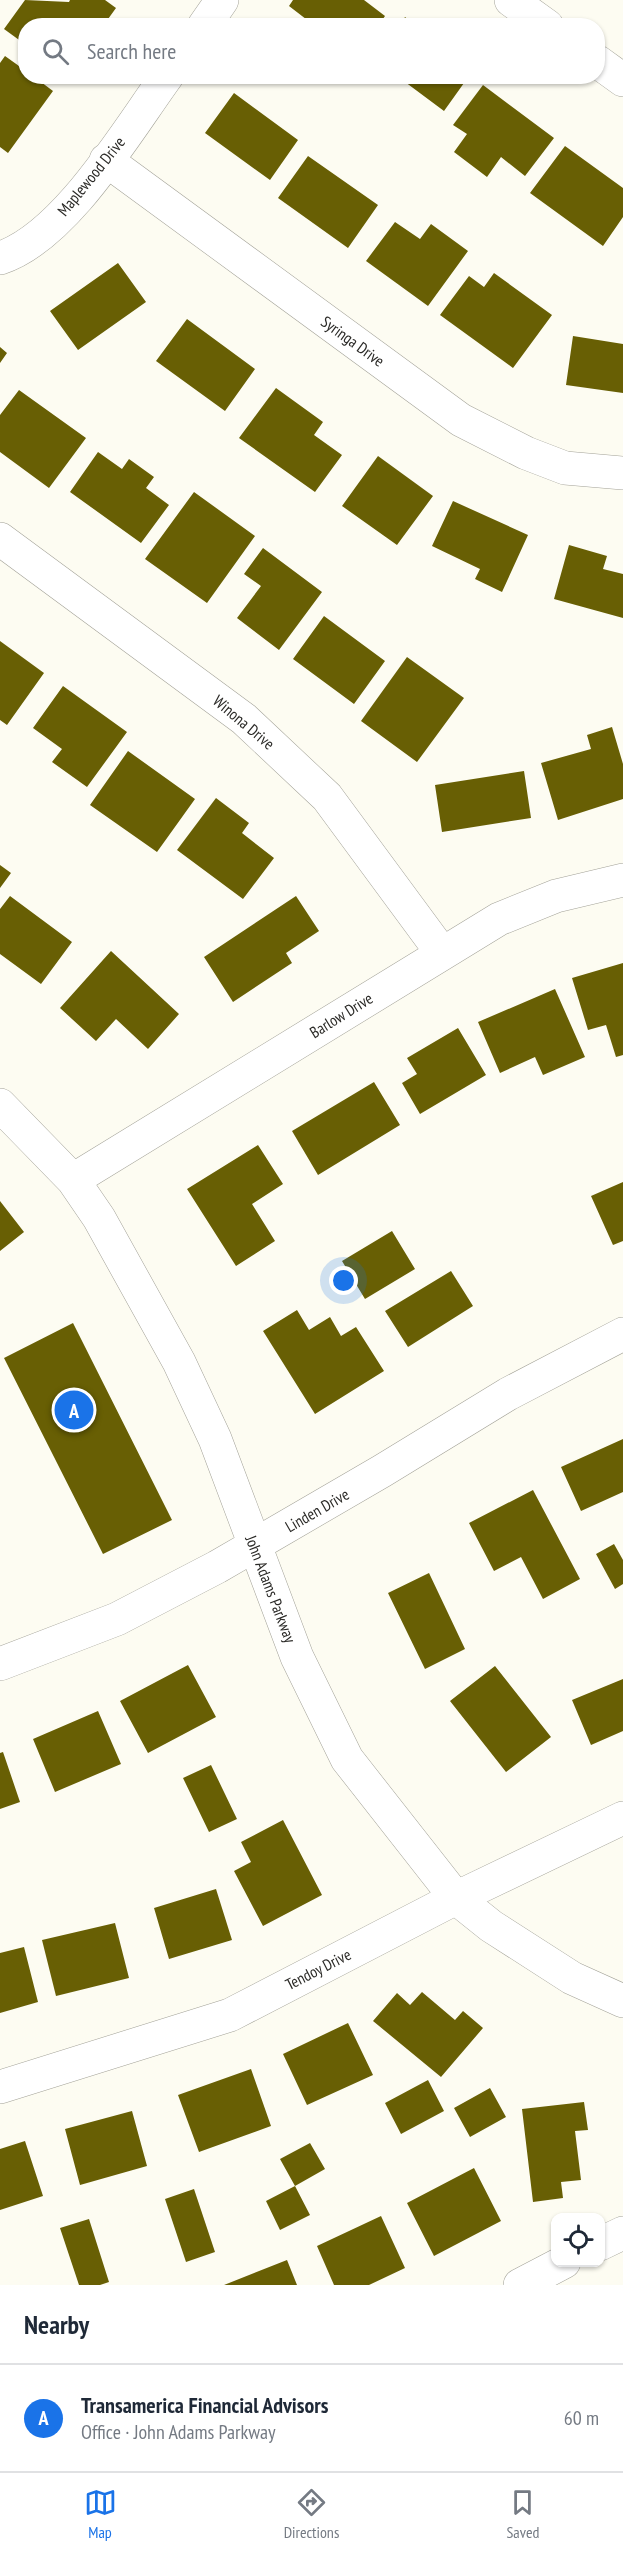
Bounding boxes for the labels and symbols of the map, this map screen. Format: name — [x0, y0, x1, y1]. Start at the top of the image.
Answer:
street label: Maplewood Drive — [53, 132, 129, 220]
street label: Syringa Drive — [317, 311, 389, 371]
street label: Winona Drive — [209, 691, 279, 753]
street label: Barlow Drive — [306, 988, 376, 1042]
your location — [329, 1266, 358, 1295]
pin: A — [54, 1388, 94, 1432]
street label: Linden Drive — [282, 1484, 352, 1536]
street label: John Adams Parkway — [241, 1531, 301, 1646]
street label: Tendoy Drive — [282, 1944, 354, 1994]

